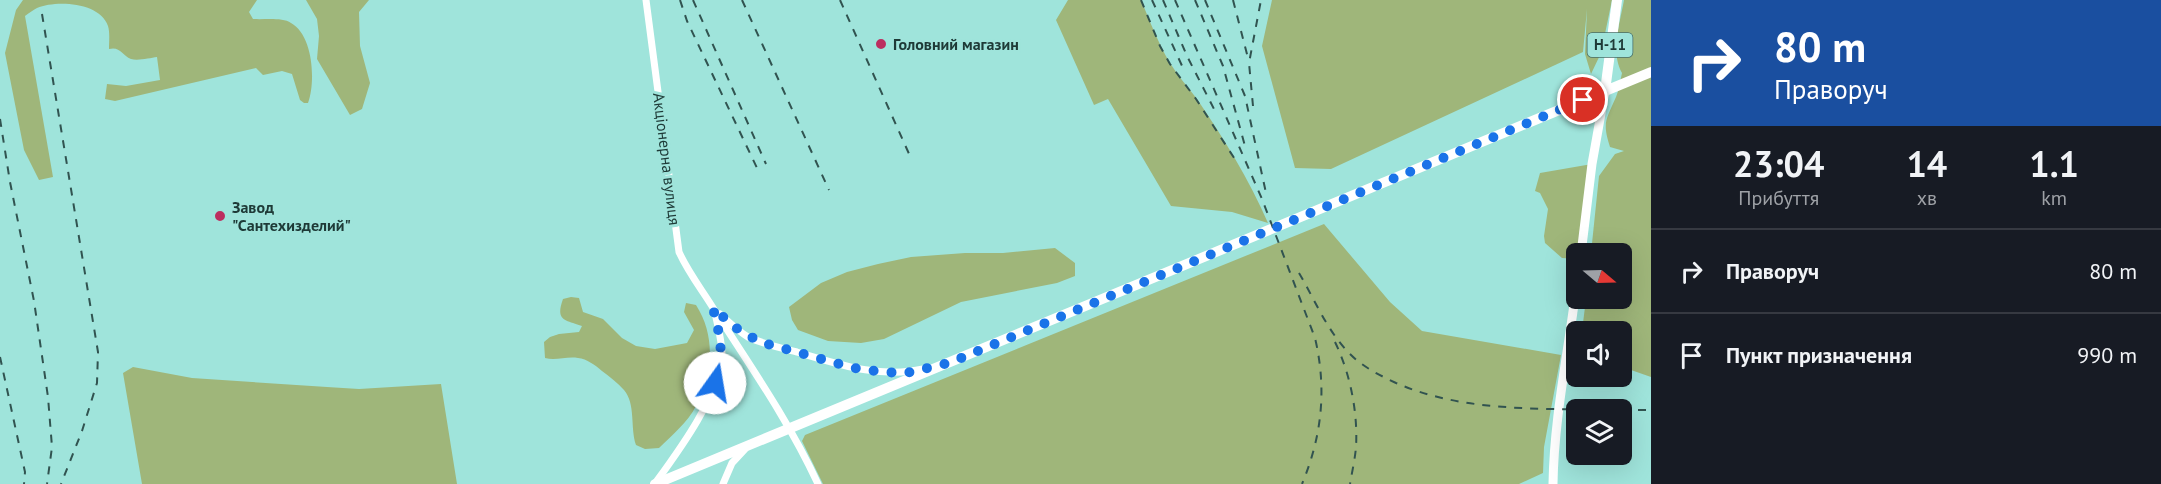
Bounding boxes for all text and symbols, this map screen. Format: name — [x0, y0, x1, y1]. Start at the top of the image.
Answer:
text: 80 m — [1774, 19, 1866, 74]
icon: right — [1675, 24, 1753, 102]
road number: Н-11 — [1588, 33, 1632, 57]
place label: Головний магазин — [893, 34, 1019, 54]
marker: Головний магазин — [874, 37, 888, 51]
text: Праворуч — [1774, 72, 1888, 106]
pin — [1557, 74, 1608, 125]
icon: arrive — [1566, 83, 1599, 116]
street label: Акціонерна вулиця — [649, 92, 685, 226]
text: 23:04 — [1733, 140, 1824, 187]
text: 14 — [1906, 140, 1947, 187]
text: 1.1 — [2029, 140, 2079, 187]
text: Прибуття — [1738, 185, 1819, 211]
text: хв — [1917, 185, 1937, 211]
text: km — [2041, 185, 2067, 211]
place label: Завод "Сантехизделий" — [232, 197, 351, 235]
marker: Завод "Сантехизделий" — [213, 209, 227, 223]
north arrow — [1566, 243, 1632, 309]
map controls — [1566, 243, 1632, 465]
icon: right — [1675, 255, 1708, 288]
text: Праворуч — [1726, 257, 1819, 285]
text: 80 m — [2089, 257, 2137, 285]
button: sound — [1566, 321, 1632, 387]
icon: arrive — [1675, 339, 1708, 372]
text: Пункт призначення — [1726, 341, 1912, 369]
text: 990 m — [2077, 341, 2137, 369]
position arrow — [683, 351, 747, 415]
button: layers — [1566, 399, 1632, 465]

